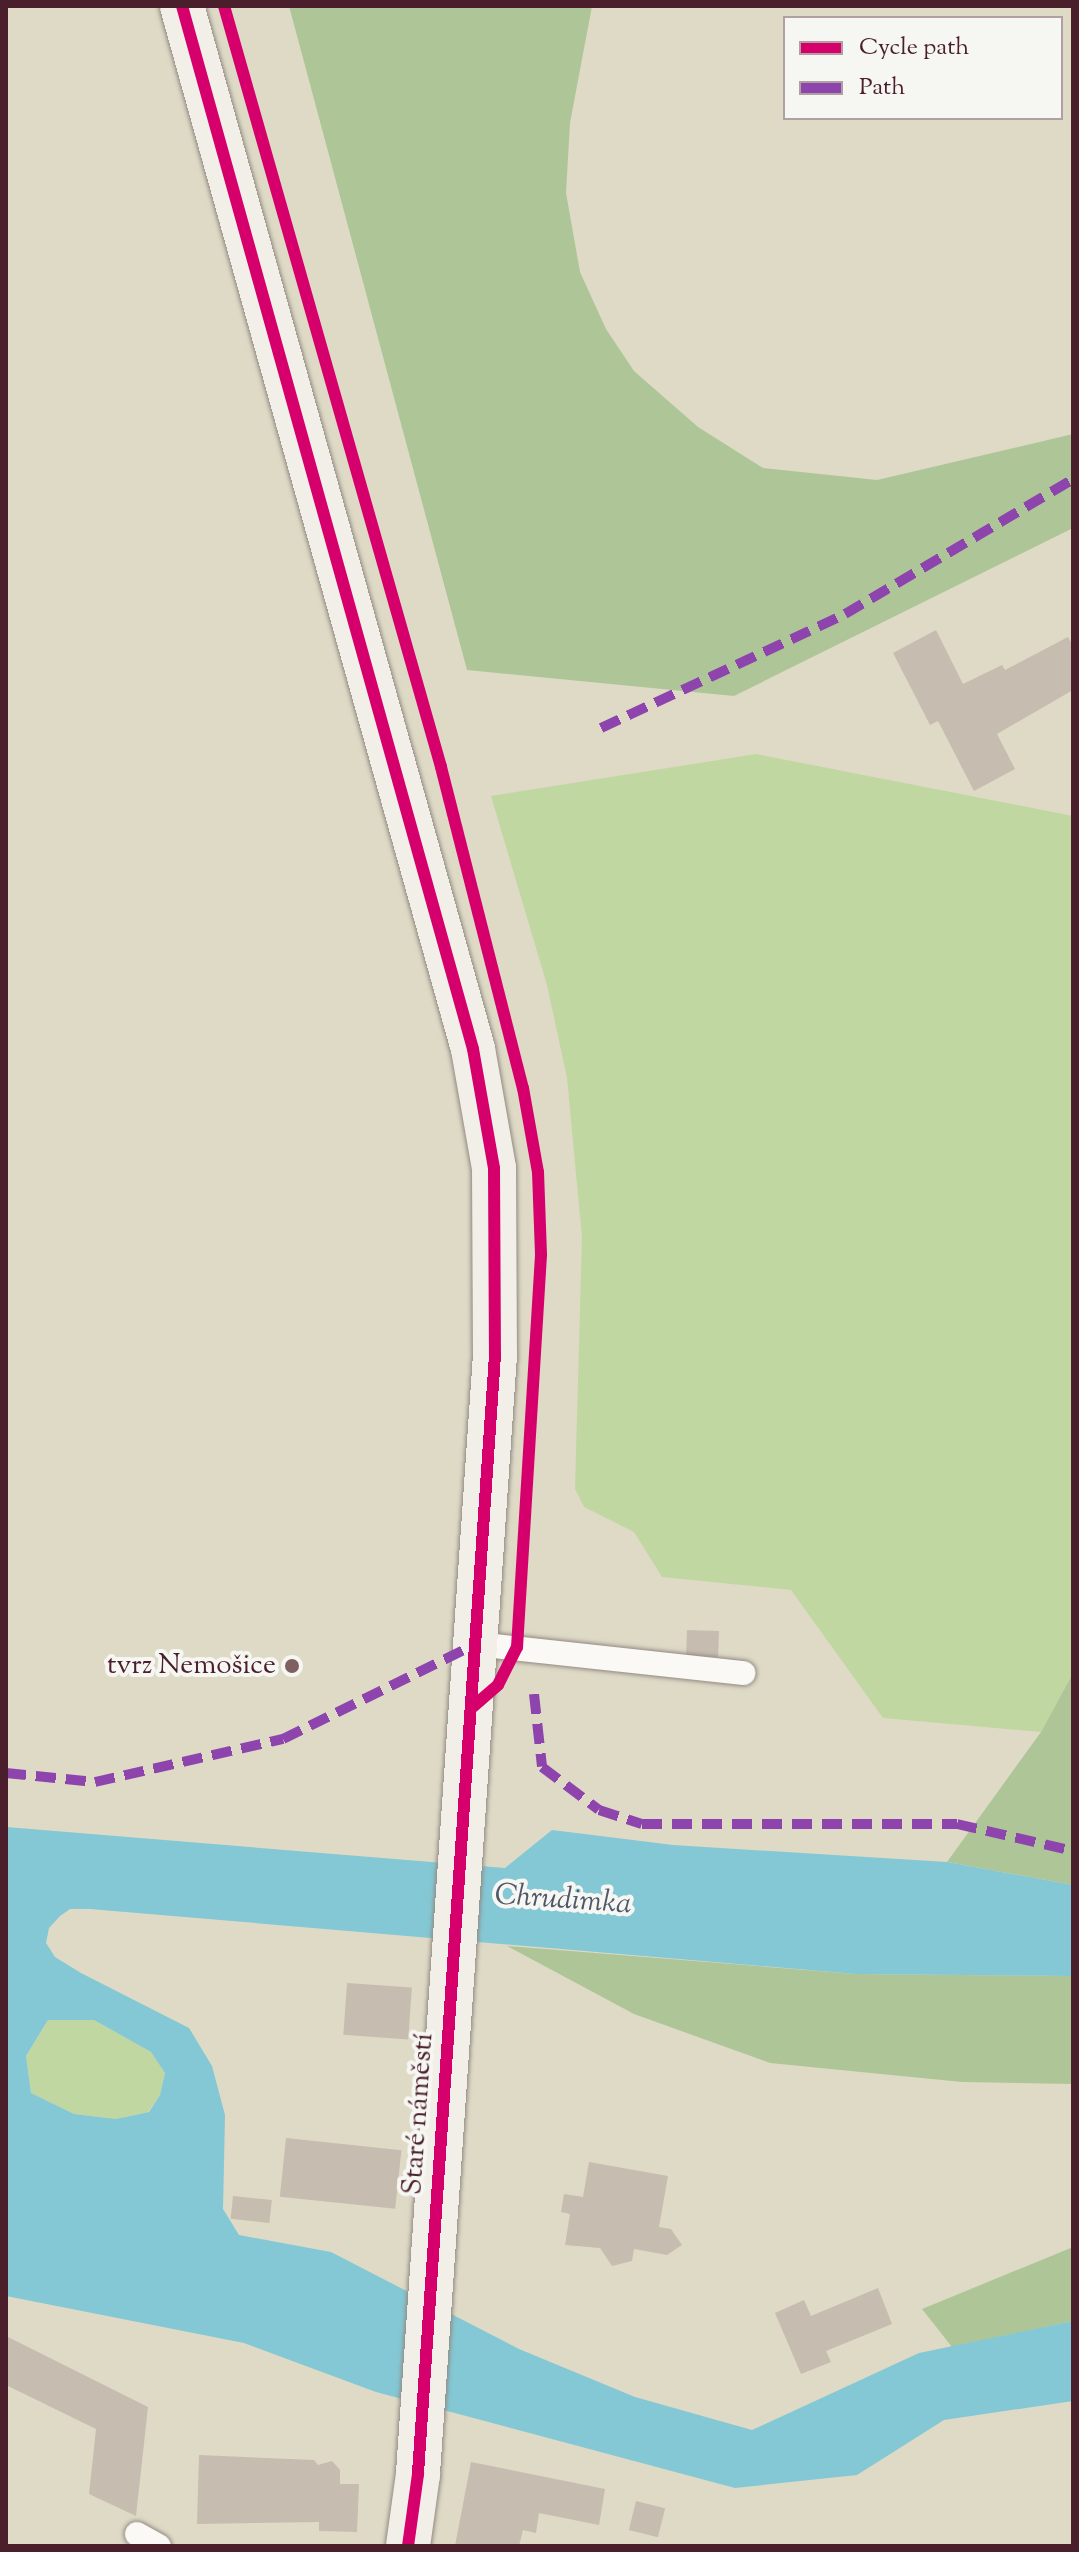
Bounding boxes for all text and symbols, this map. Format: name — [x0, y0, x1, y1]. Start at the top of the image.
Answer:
legend — [783, 16, 1063, 120]
text: Cycle path — [859, 31, 969, 65]
text: Path — [859, 71, 905, 105]
place label: tvrz Nemošice — [107, 1649, 276, 1683]
marker: tvrz Nemošice — [283, 1657, 301, 1675]
water label: Chrudimka — [493, 1878, 633, 1924]
street label: Staré náměstí — [397, 2032, 441, 2196]

